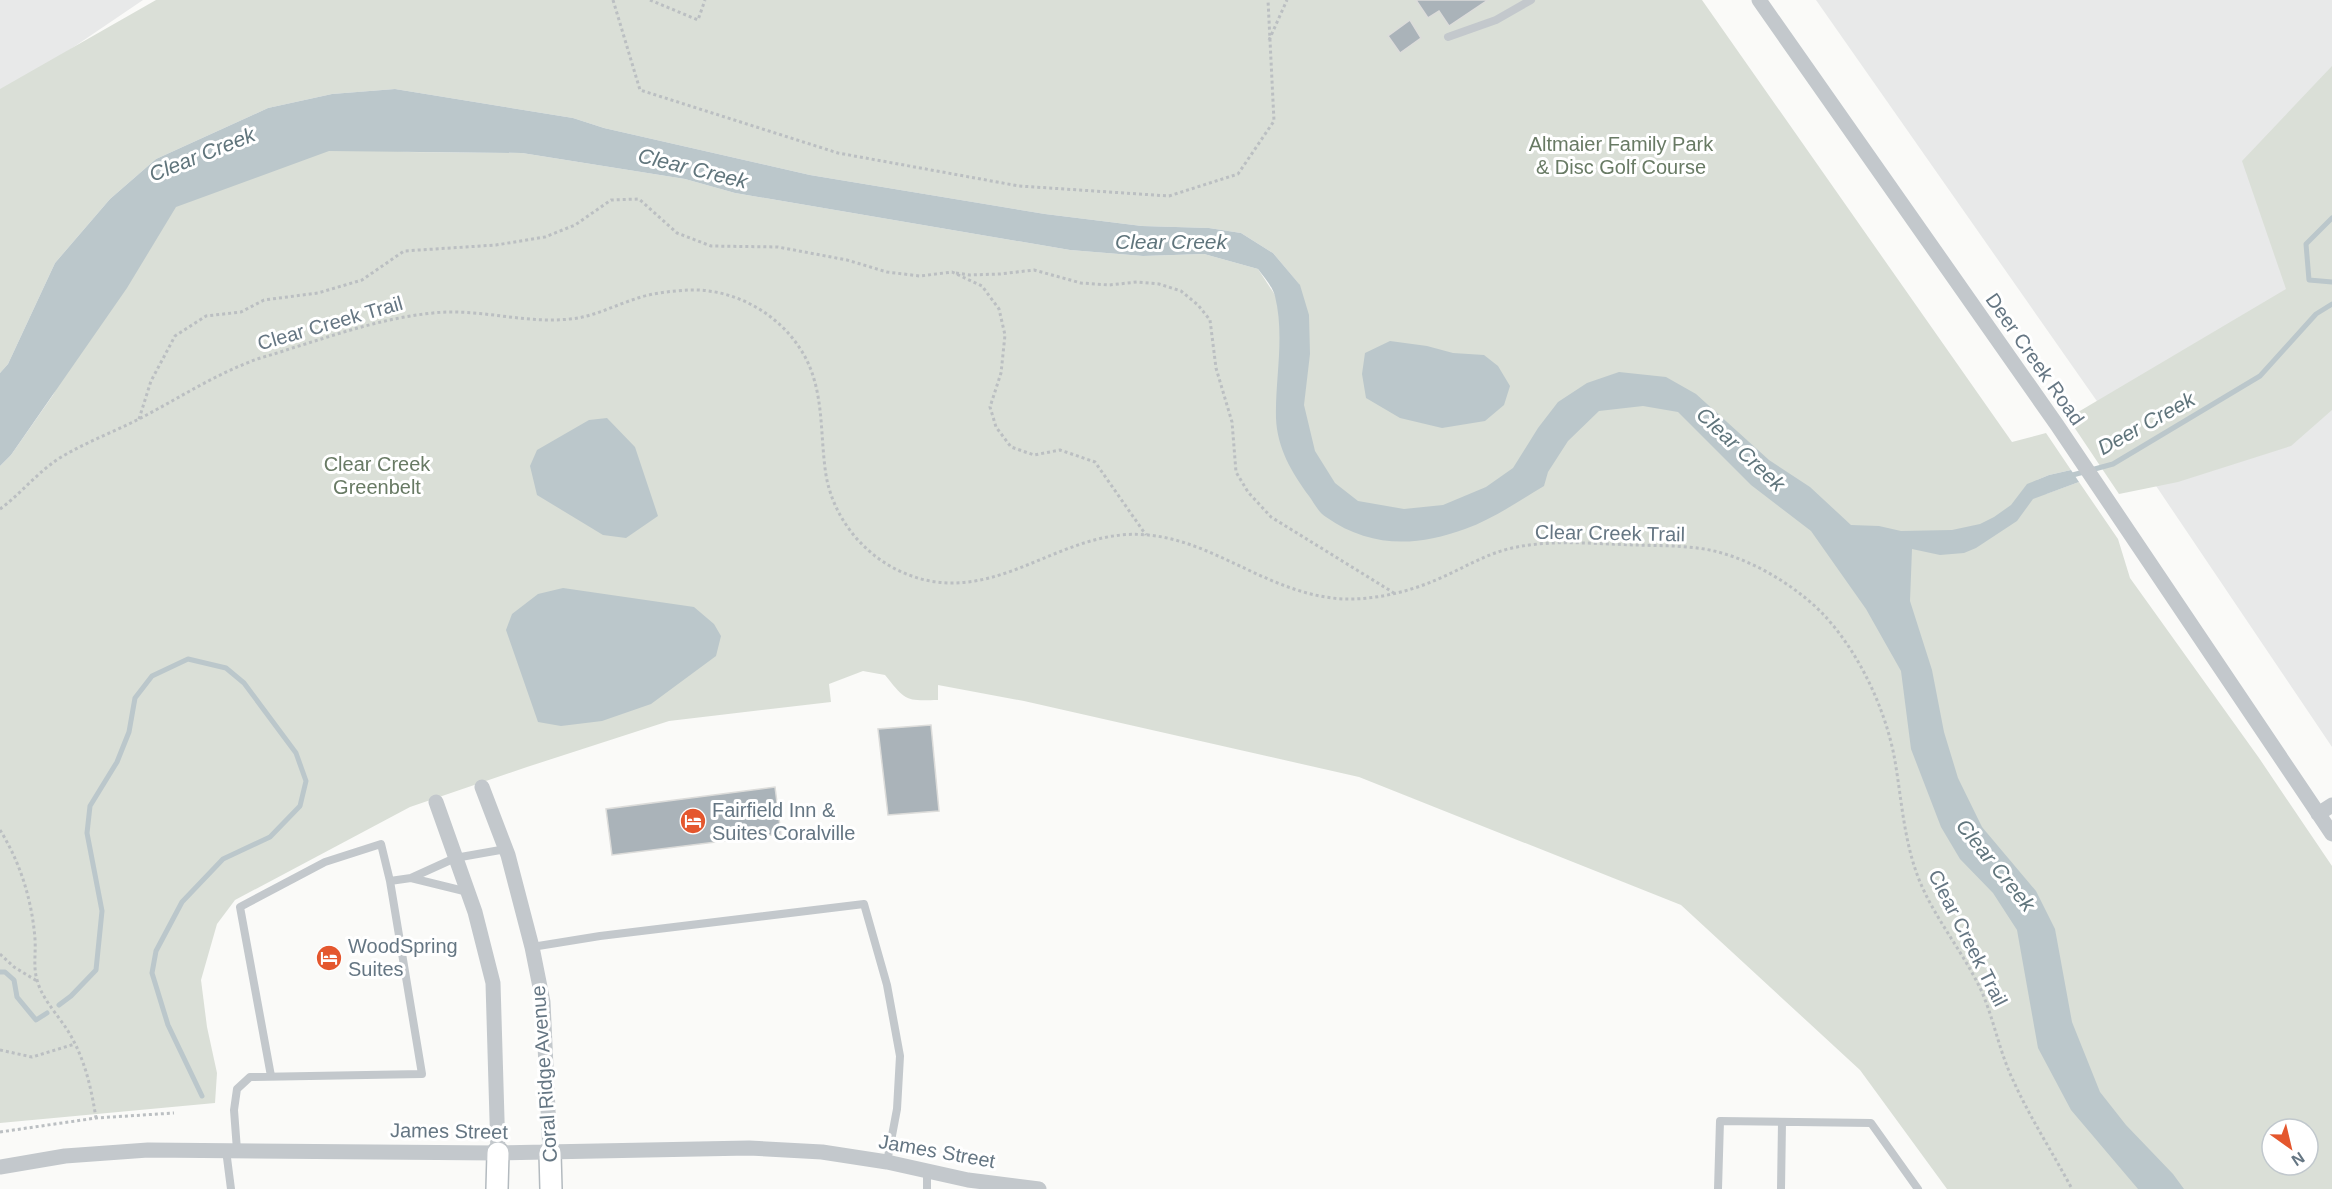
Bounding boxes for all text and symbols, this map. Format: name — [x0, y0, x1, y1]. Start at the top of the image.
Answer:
water label: Clear Creek — [146, 122, 260, 186]
park label: Altmaier Family Park & Disc Golf Course — [1529, 133, 1714, 178]
water label: Clear Creek — [636, 143, 752, 193]
water label: Clear Creek — [1115, 230, 1229, 253]
street label: Deer Creek Road — [1981, 289, 2089, 429]
street label: Clear Creek Trail — [255, 292, 405, 354]
water label: Deer Creek — [2093, 386, 2200, 459]
water label: Clear Creek — [1692, 402, 1791, 497]
park label: Clear Creek Greenbelt — [324, 453, 431, 498]
street label: Clear Creek Trail — [1535, 521, 1685, 545]
place label: Fairfield Inn & Suites Coralville — [712, 799, 855, 844]
hotel icon: Fairfield Inn & Suites Coralville — [678, 806, 708, 836]
water label: Clear Creek — [1952, 814, 2041, 917]
street label: Clear Creek Trail — [1924, 866, 2012, 1010]
place label: WoodSpring Suites — [348, 935, 458, 980]
hotel icon: WoodSpring Suites — [314, 943, 344, 973]
street label: Coral Ridge Avenue — [527, 985, 561, 1163]
north arrow — [2260, 1117, 2320, 1177]
street label: James Street — [390, 1119, 509, 1143]
street label: James Street — [877, 1130, 997, 1172]
text: N — [2289, 1149, 2308, 1169]

